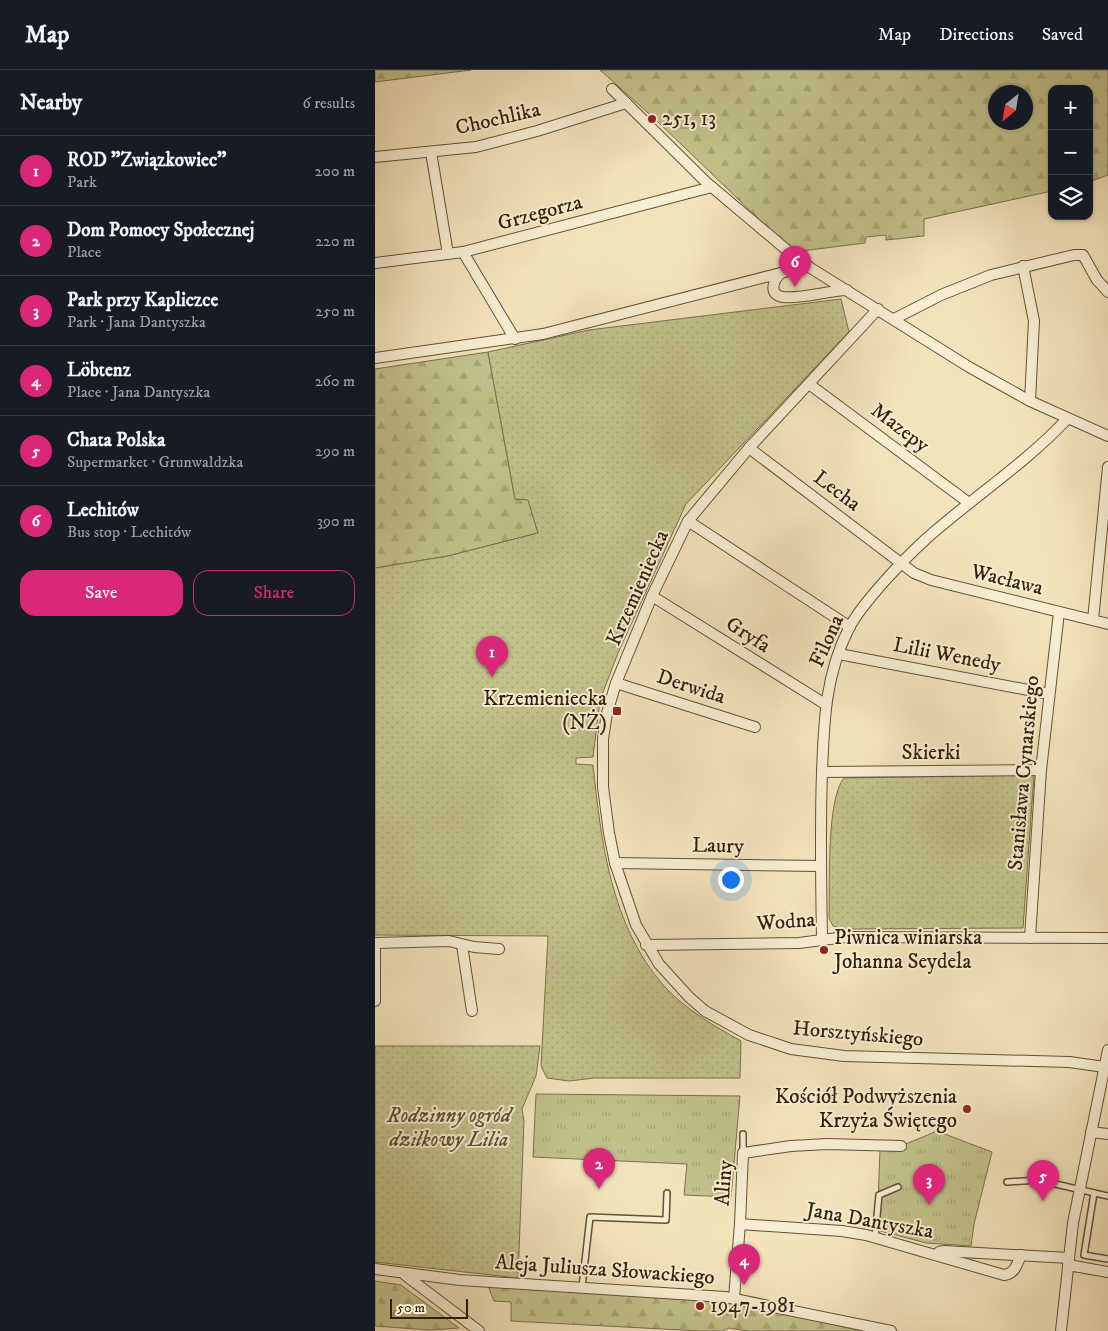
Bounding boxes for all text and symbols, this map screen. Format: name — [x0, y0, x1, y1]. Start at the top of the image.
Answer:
text: Map — [25, 20, 69, 50]
text: Map — [878, 24, 911, 46]
text: Directions — [939, 24, 1014, 46]
text: Saved — [1042, 24, 1083, 46]
north arrow — [988, 85, 1033, 130]
map controls — [1048, 85, 1093, 220]
button: + — [1048, 85, 1093, 130]
text: Nearby — [20, 90, 82, 116]
text: 6 results — [302, 93, 355, 113]
street label: Chochlika — [453, 97, 543, 141]
place label: 251, 13 — [662, 106, 716, 132]
marker: 251, 13 — [646, 113, 658, 125]
button: − — [1048, 130, 1093, 175]
text: ROD "Związkowiec" — [67, 149, 227, 172]
text: 1 — [33, 161, 39, 181]
text: 200 m — [314, 161, 355, 181]
text: Park — [67, 172, 97, 192]
button: layers — [1048, 175, 1093, 220]
street label: Grzegorza — [495, 189, 585, 237]
text: Dom Pomocy Społecznej — [67, 219, 254, 242]
text: 2 — [32, 231, 40, 251]
text: 220 m — [315, 231, 355, 251]
text: Place — [67, 242, 101, 262]
pin: 6 — [779, 246, 811, 287]
text: Park przy Kapliczce — [67, 289, 218, 312]
text: 3 — [33, 301, 39, 321]
text: 250 m — [315, 301, 355, 321]
text: Park · Jana Dantyszka — [67, 312, 206, 332]
text: Löbtenz — [67, 359, 131, 382]
text: 4 — [31, 371, 41, 391]
text: 260 m — [315, 371, 355, 391]
text: Place · Jana Dantyszka — [67, 382, 210, 402]
street label: Mazepy — [866, 398, 935, 459]
text: Chata Polska — [67, 429, 165, 452]
text: 5 — [32, 441, 40, 461]
text: 290 m — [315, 441, 355, 461]
text: Supermarket · Grunwaldzka — [67, 452, 243, 472]
street label: Lecha — [808, 465, 866, 517]
text: Lechitów — [67, 499, 139, 522]
text: 6 — [32, 511, 40, 531]
text: 390 m — [317, 511, 355, 531]
text: Bus stop · Lechitów — [67, 522, 191, 542]
street label: Krzemieniecka — [601, 526, 675, 650]
street label: Wacława — [967, 558, 1046, 602]
button: Save — [20, 570, 183, 616]
button: Share — [193, 570, 355, 616]
street label: Gryfa — [721, 611, 775, 659]
street label: Filona — [804, 611, 850, 671]
street label: Lilii Wenedy — [891, 632, 1004, 678]
pin: 1 — [476, 636, 508, 677]
street label: Derwida — [653, 664, 729, 710]
street label: Stanisława Cynarskiego — [1003, 674, 1045, 872]
place label: Krzemieniecka (NŻ) — [483, 686, 607, 736]
marker: Krzemieniecka (NŻ) — [611, 705, 623, 717]
street label: Skierki — [901, 740, 961, 766]
street label: Laury — [692, 833, 745, 859]
your location — [718, 867, 744, 893]
street label: Wodna — [755, 907, 816, 937]
place label: Piwnica winiarska Johanna Seydela — [832, 925, 982, 975]
marker: Piwnica winiarska Johanna Seydela — [818, 944, 830, 956]
street label: Horsztyńskiego — [792, 1015, 924, 1053]
place label: Kościół Podwyższenia Krzyża Świętego — [775, 1084, 957, 1134]
park label: Rodzinny ogród dziłkowy Lilia — [386, 1103, 514, 1153]
marker: Kościół Podwyższenia Krzyża Świętego — [961, 1103, 973, 1115]
pin: 2 — [583, 1148, 615, 1189]
street label: Aliny — [709, 1158, 739, 1207]
pin: 5 — [1027, 1160, 1059, 1201]
pin: 3 — [913, 1164, 945, 1205]
street label: Jana Dantyszka — [802, 1197, 936, 1245]
pin: 4 — [728, 1244, 760, 1285]
street label: Aleja Juliusza Słowackiego — [494, 1249, 716, 1291]
place label: 1947-1981 — [710, 1293, 795, 1319]
scale bar — [390, 1296, 467, 1319]
text: 50 m — [397, 1299, 425, 1317]
marker: 1947-1981 — [694, 1300, 706, 1312]

